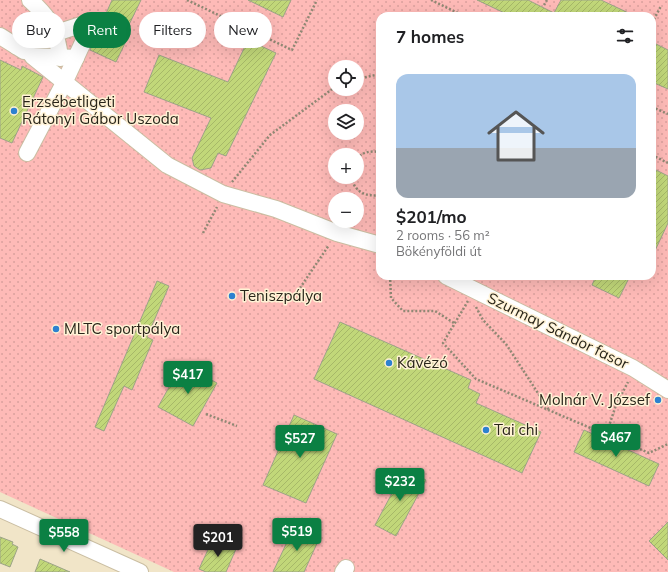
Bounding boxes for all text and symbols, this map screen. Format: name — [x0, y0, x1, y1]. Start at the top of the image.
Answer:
chip: Buy — [12, 12, 65, 48]
chip: Rent — [73, 12, 131, 48]
chip: Filters — [139, 12, 206, 48]
chip: New — [214, 12, 272, 48]
icon: filters — [614, 25, 636, 47]
text: 7 homes — [396, 26, 464, 47]
map controls — [328, 60, 364, 228]
button: locate — [328, 60, 364, 96]
place label: Erzsébetligeti Rátonyi Gábor Uszoda — [22, 92, 179, 128]
icon: home — [480, 100, 552, 172]
button: layers — [328, 104, 364, 140]
marker: Erzsébetligeti Rátonyi Gábor Uszoda — [9, 106, 19, 116]
button: + — [328, 148, 364, 184]
button: − — [328, 192, 364, 228]
text: $201/mo — [396, 206, 467, 227]
text: 2 rooms · 56 m² — [396, 227, 490, 243]
text: Bökényföldi út — [396, 243, 481, 259]
place label: Teniszpálya — [240, 286, 322, 305]
street label: Szurmay Sándor fasor — [485, 288, 632, 373]
marker: Teniszpálya — [227, 291, 237, 301]
place label: MLTC sportpálya — [64, 319, 180, 338]
marker: MLTC sportpálya — [51, 324, 61, 334]
place label: Kávézó — [397, 353, 448, 372]
marker: Kávézó — [384, 358, 394, 368]
pin: $417 — [164, 361, 212, 395]
text: $417 — [172, 366, 204, 382]
place label: Molnár V. József — [539, 390, 651, 409]
marker: Molnár V. József — [653, 395, 663, 405]
place label: Tai chi — [494, 420, 538, 439]
pin: $467 — [592, 424, 640, 458]
pin: $527 — [276, 425, 324, 459]
marker: Tai chi — [481, 425, 491, 435]
text: $467 — [600, 429, 632, 445]
text: $527 — [284, 430, 316, 446]
pin: $232 — [376, 468, 424, 502]
text: $232 — [384, 473, 416, 489]
pin: $519 — [273, 518, 321, 552]
pin: $558 — [40, 519, 88, 553]
text: $519 — [281, 523, 313, 539]
text: $558 — [48, 524, 80, 540]
pin: $201 — [194, 524, 242, 558]
text: $201 — [202, 529, 234, 545]

